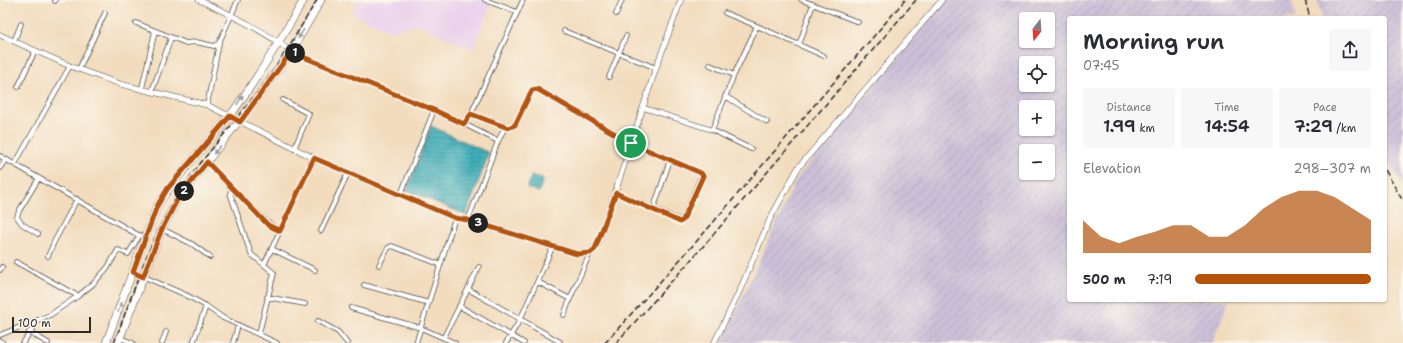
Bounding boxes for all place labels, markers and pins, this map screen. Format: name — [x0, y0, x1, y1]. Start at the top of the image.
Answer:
pin: 1 — [285, 43, 305, 63]
pin — [614, 126, 648, 160]
pin: 2 — [174, 181, 194, 201]
pin: 3 — [468, 213, 488, 233]

